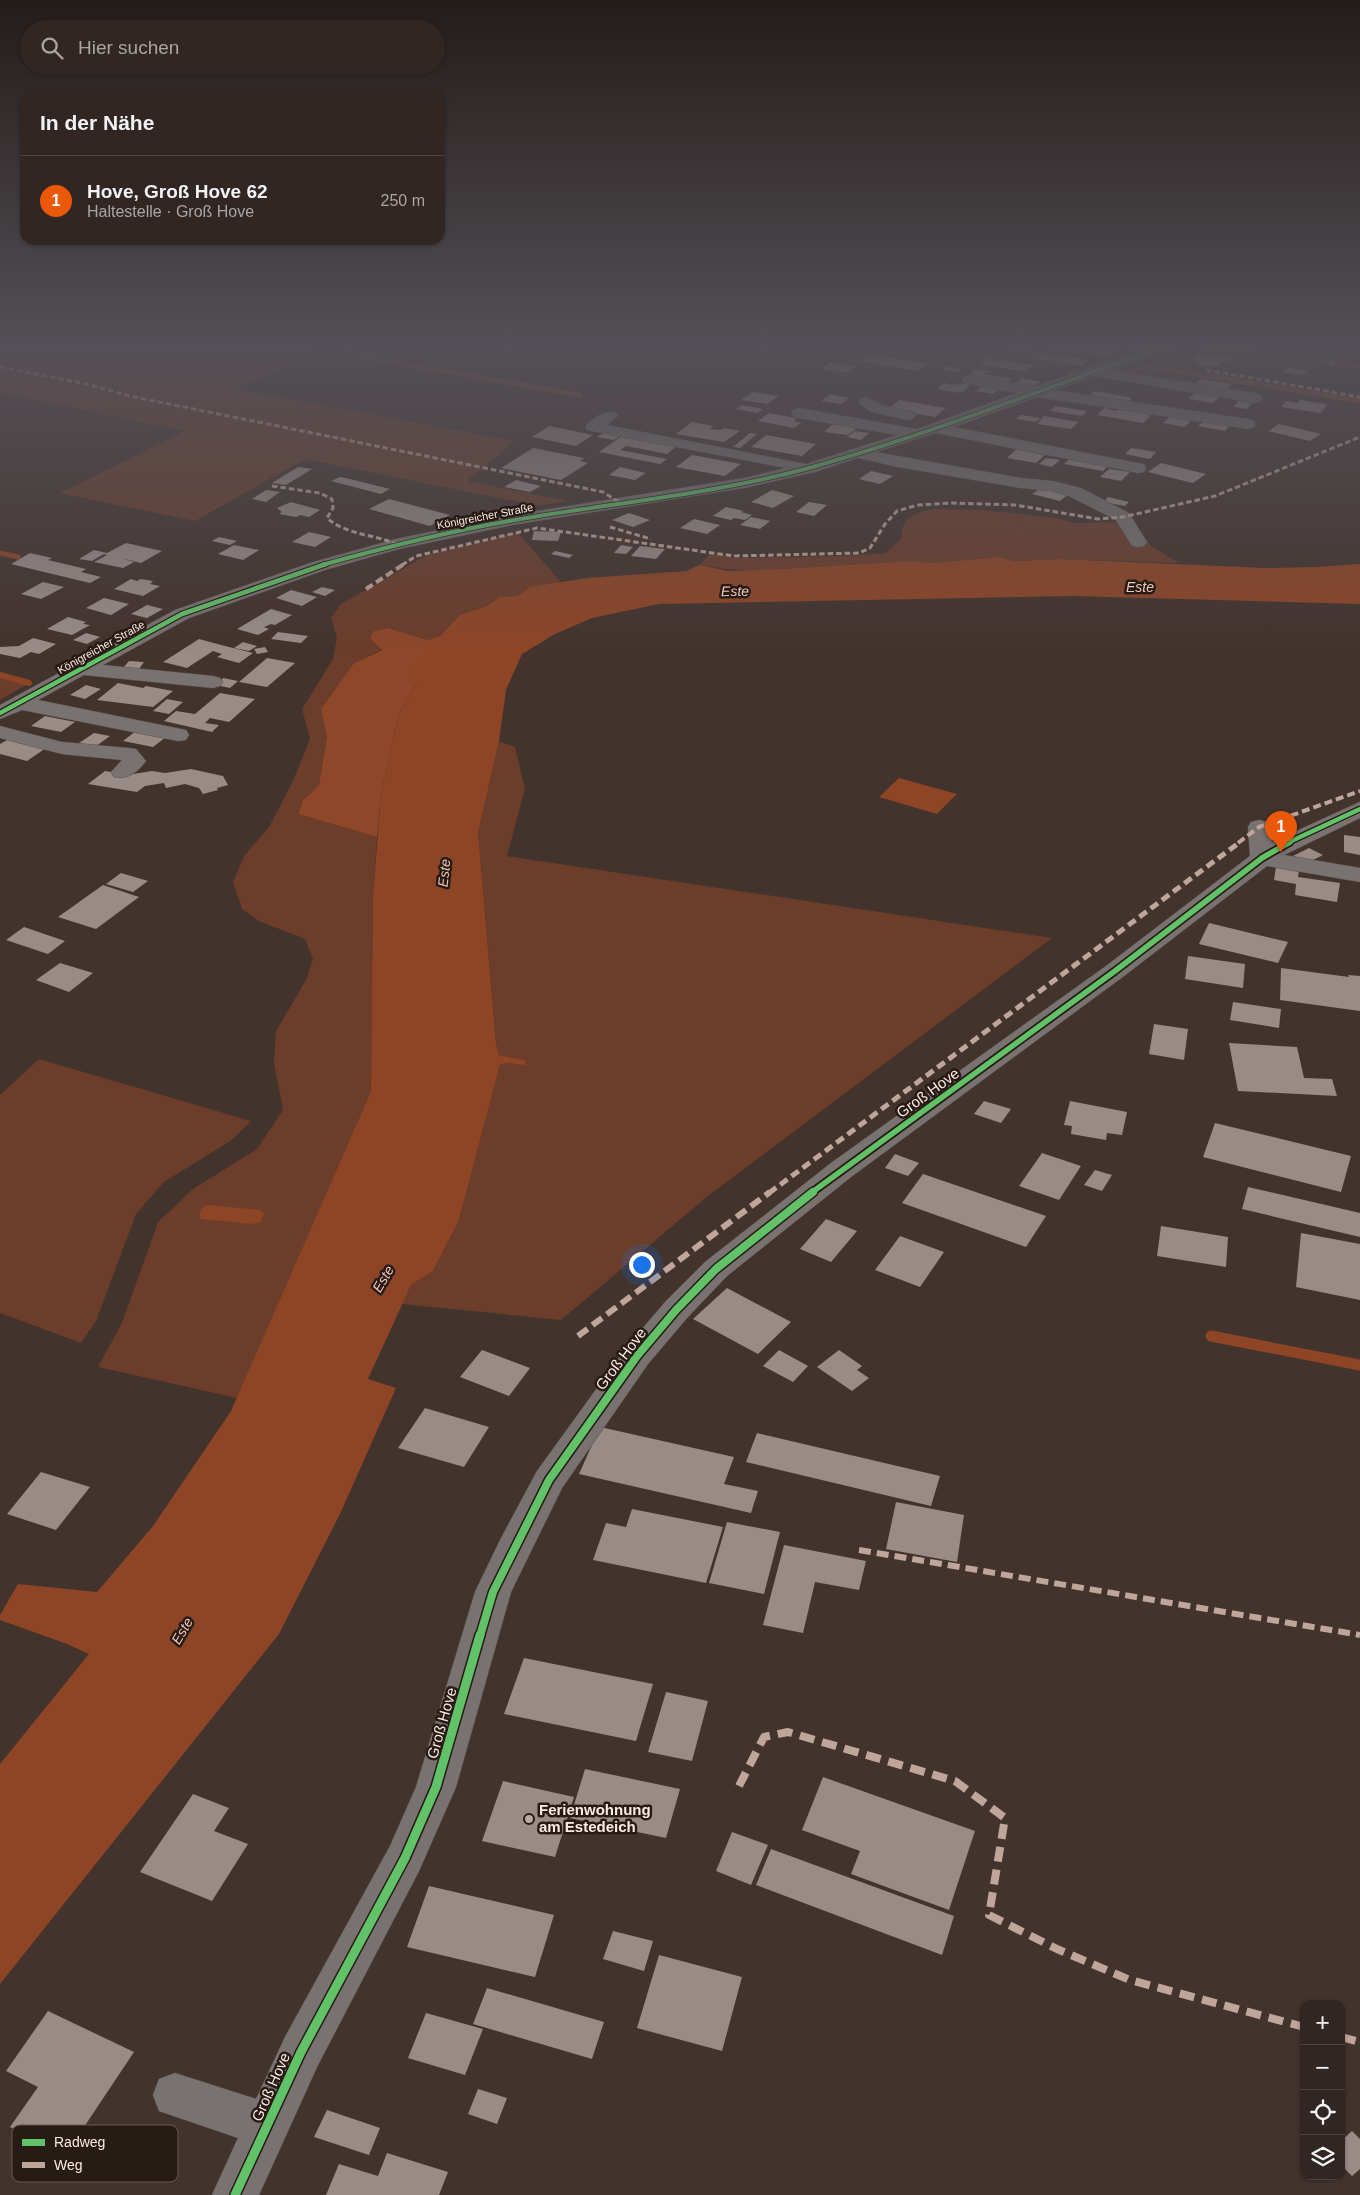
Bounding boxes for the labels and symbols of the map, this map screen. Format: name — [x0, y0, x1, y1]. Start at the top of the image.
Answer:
street label: Königreicher Straße — [436, 501, 534, 531]
water label: Este — [1126, 579, 1154, 595]
water label: Este — [721, 583, 749, 599]
street label: Königreicher Straße — [55, 618, 147, 676]
pin: 1 — [1265, 811, 1297, 852]
water label: Este — [435, 858, 453, 888]
street label: Groß Hove — [893, 1064, 962, 1121]
your location — [629, 1252, 655, 1278]
water label: Este — [369, 1263, 397, 1295]
street label: Groß Hove — [592, 1324, 649, 1393]
water label: Este — [168, 1615, 196, 1647]
street label: Groß Hove — [423, 1685, 460, 1760]
place label: Ferienwohnung am Estedeich — [539, 1801, 651, 1835]
marker: Ferienwohnung am Estedeich — [523, 1813, 535, 1825]
street label: Groß Hove — [248, 2050, 293, 2124]
legend — [12, 2125, 178, 2182]
text: Radweg — [54, 2134, 105, 2150]
text: Weg — [54, 2157, 83, 2173]

